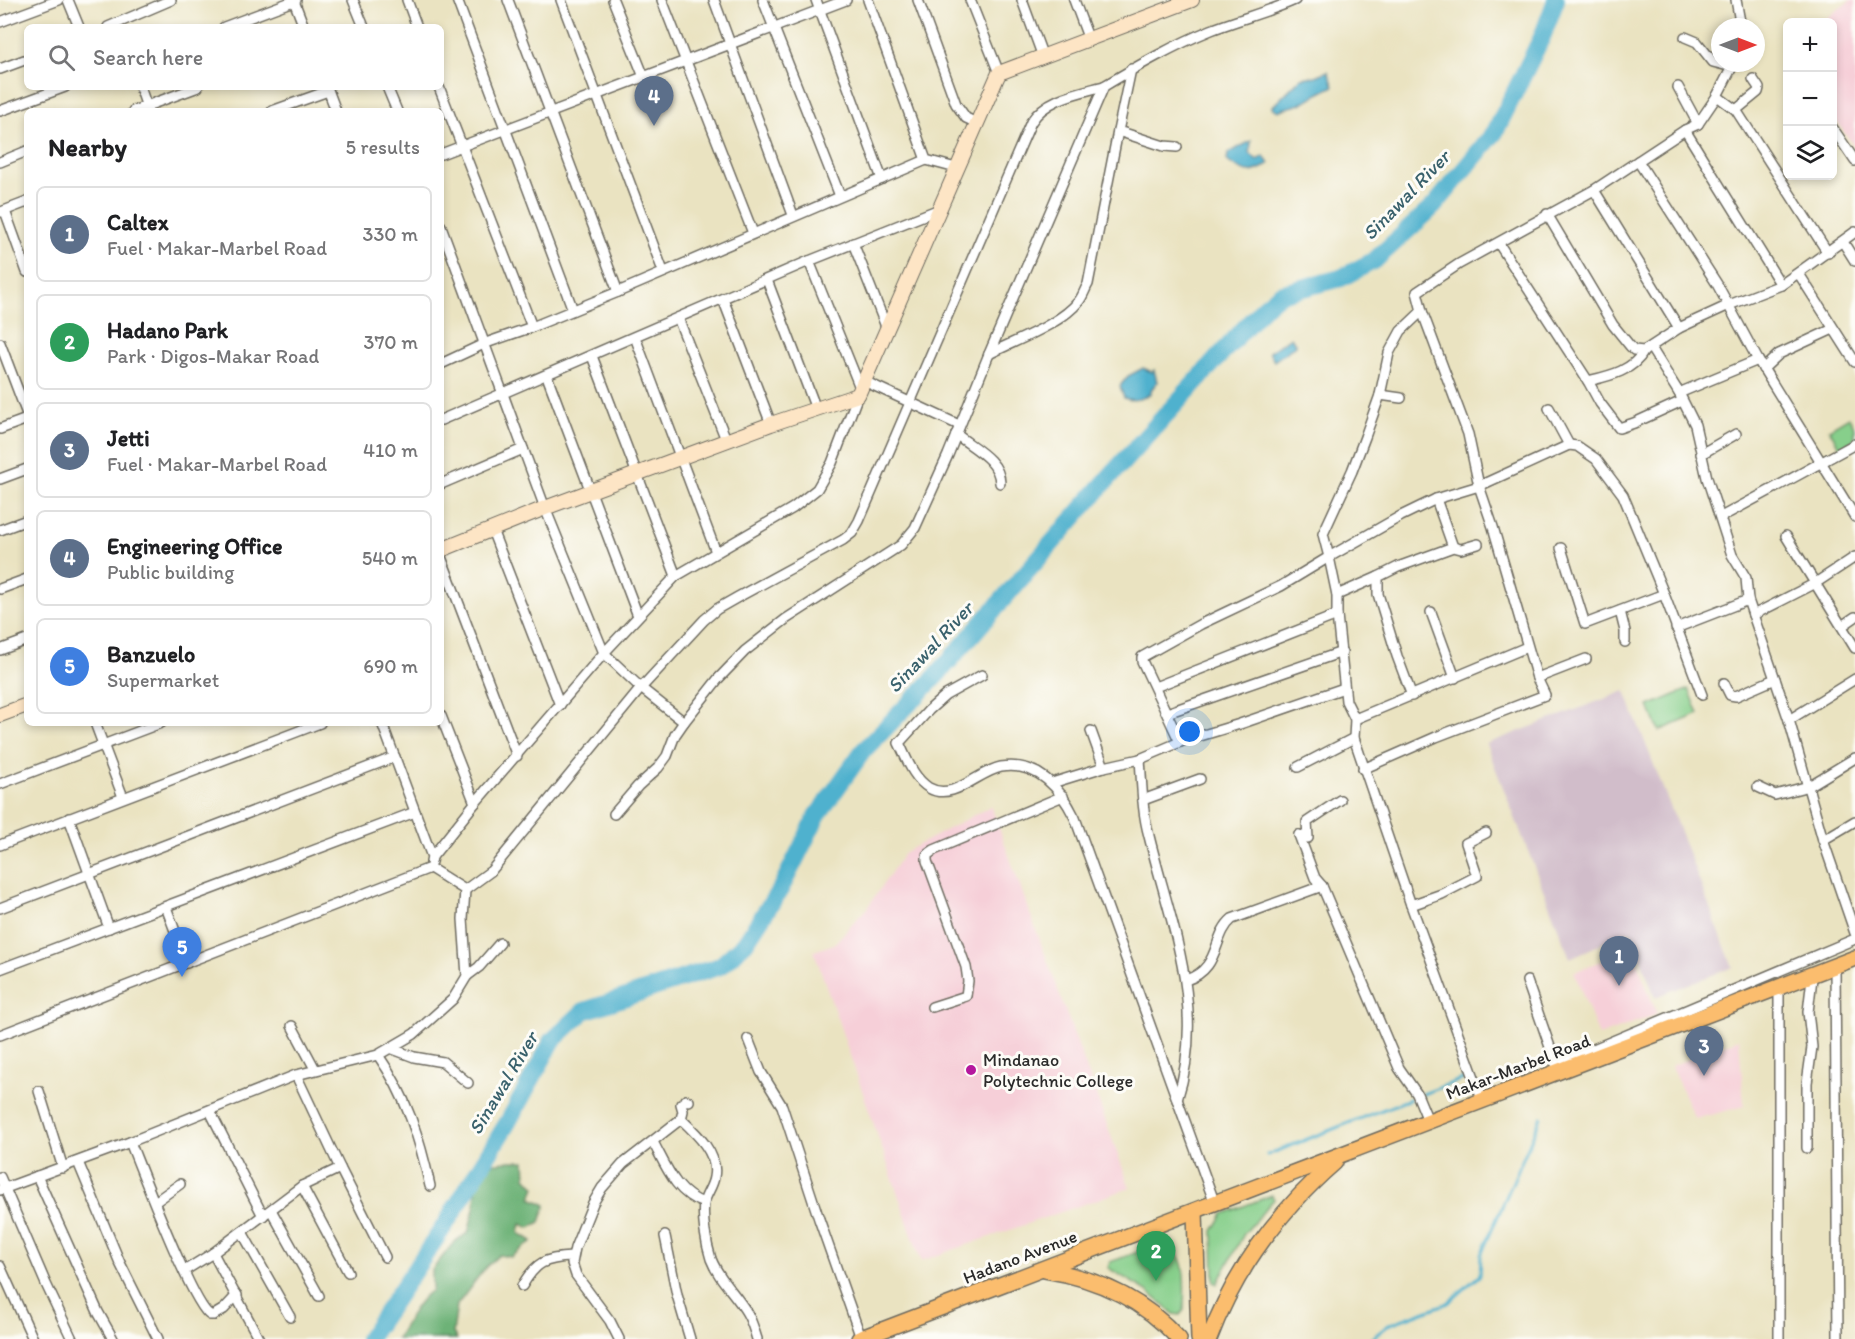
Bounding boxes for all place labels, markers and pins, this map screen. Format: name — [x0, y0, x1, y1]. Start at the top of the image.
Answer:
pin: 4 — [634, 76, 674, 126]
pin: 5 — [162, 928, 201, 977]
pin: 1 — [1600, 936, 1638, 986]
pin: 3 — [1684, 1026, 1724, 1076]
place label: Mindanao Polytechnic College — [983, 1049, 1133, 1092]
marker: Mindanao Polytechnic College — [964, 1063, 978, 1077]
pin: 2 — [1136, 1232, 1176, 1281]

